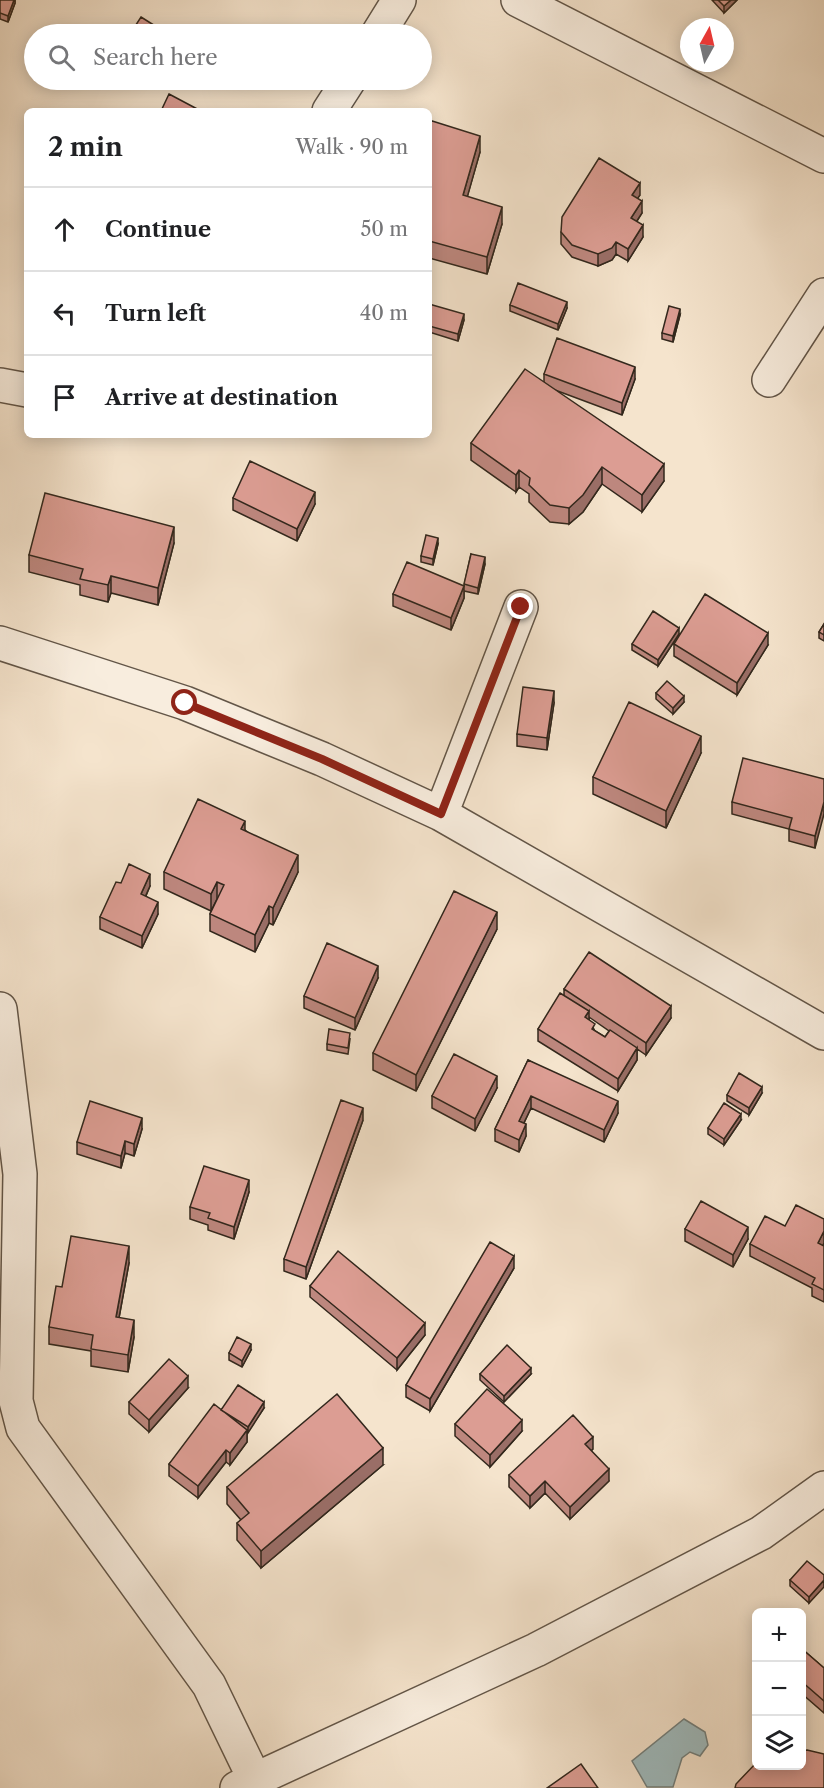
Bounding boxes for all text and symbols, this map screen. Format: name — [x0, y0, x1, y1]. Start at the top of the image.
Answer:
north arrow — [680, 18, 734, 72]
search box — [24, 24, 432, 90]
icon: search — [45, 41, 78, 74]
text: Search here — [93, 44, 218, 71]
text: 2 min — [48, 131, 123, 163]
text: Walk · 90 m — [296, 135, 408, 159]
icon: ahead — [48, 213, 81, 246]
text: Continue — [105, 216, 211, 243]
text: 50 m — [361, 217, 408, 241]
icon: left — [48, 297, 81, 330]
text: Turn left — [105, 300, 206, 327]
text: 40 m — [360, 301, 408, 325]
icon: arrive — [48, 381, 81, 414]
text: Arrive at destination — [105, 384, 338, 411]
route end — [507, 593, 533, 619]
route start — [171, 689, 197, 715]
map controls — [752, 1608, 806, 1770]
button: + — [752, 1608, 806, 1662]
button: − — [752, 1662, 806, 1716]
button: layers — [752, 1716, 806, 1770]

